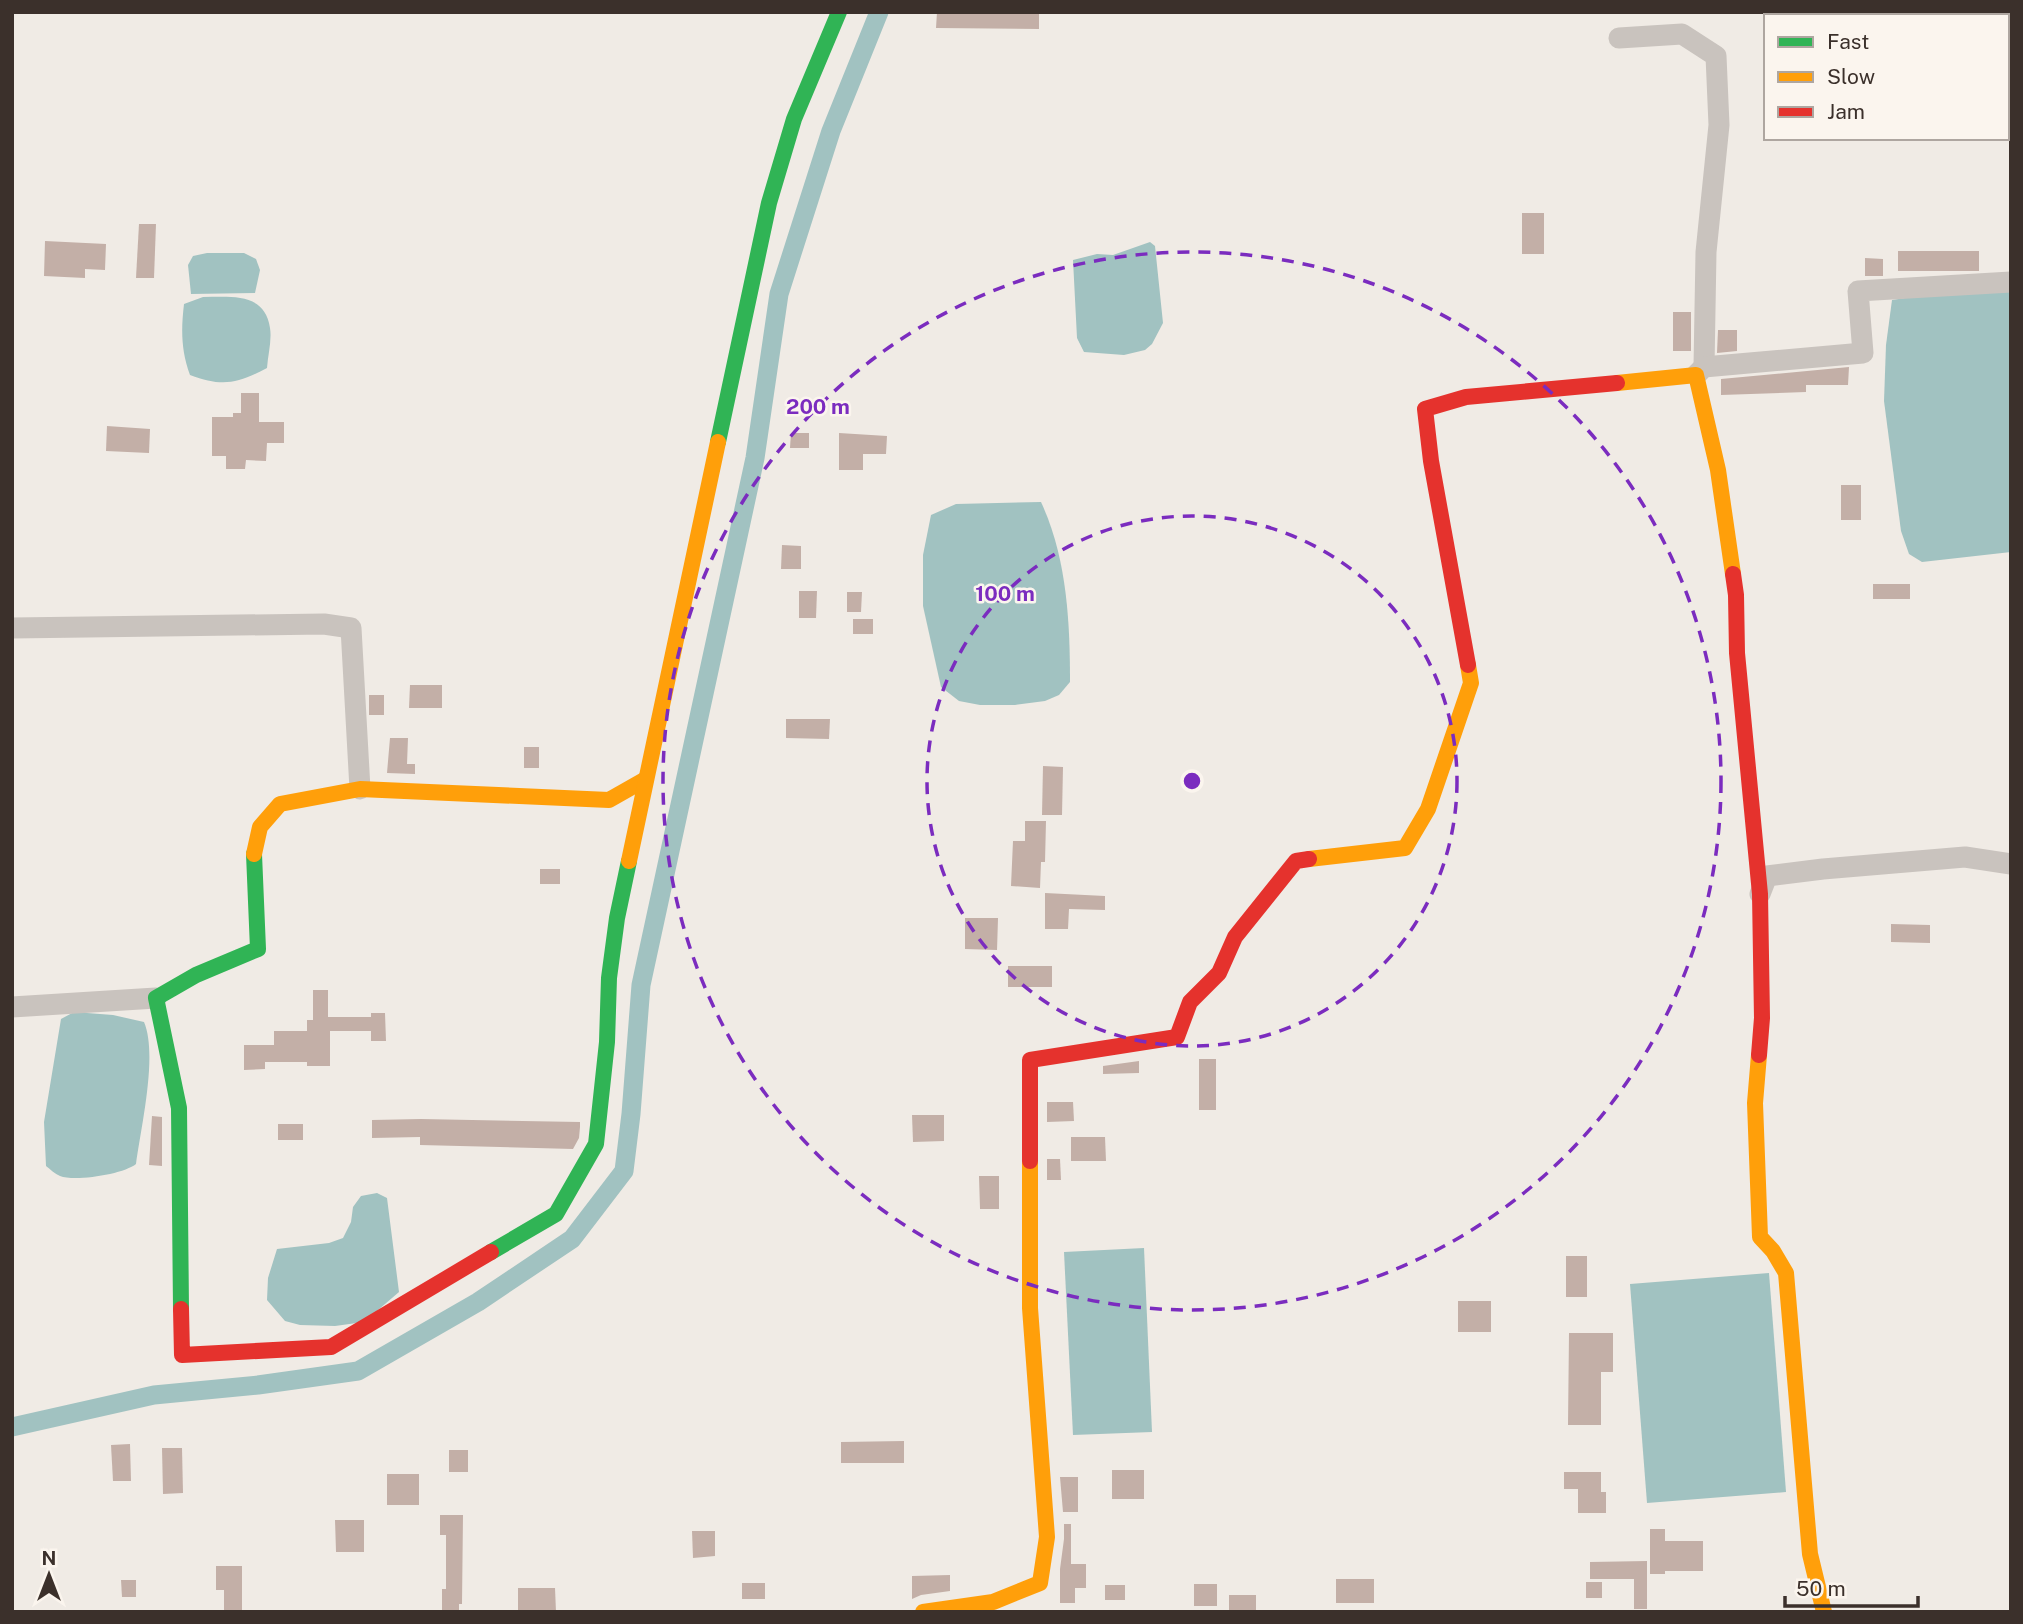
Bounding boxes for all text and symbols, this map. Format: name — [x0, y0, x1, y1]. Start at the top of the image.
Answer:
legend — [1764, 14, 2009, 140]
text: Fast — [1827, 29, 1869, 54]
text: Slow — [1827, 64, 1875, 89]
text: Jam — [1827, 99, 1865, 124]
text: 200 m — [786, 394, 850, 419]
text: 100 m — [975, 581, 1035, 606]
centre of rings — [1180, 769, 1204, 793]
north arrow — [14, 1540, 84, 1610]
text: N — [42, 1547, 56, 1569]
scale bar — [1785, 1564, 1918, 1608]
text: 50 m — [1796, 1576, 1846, 1601]

